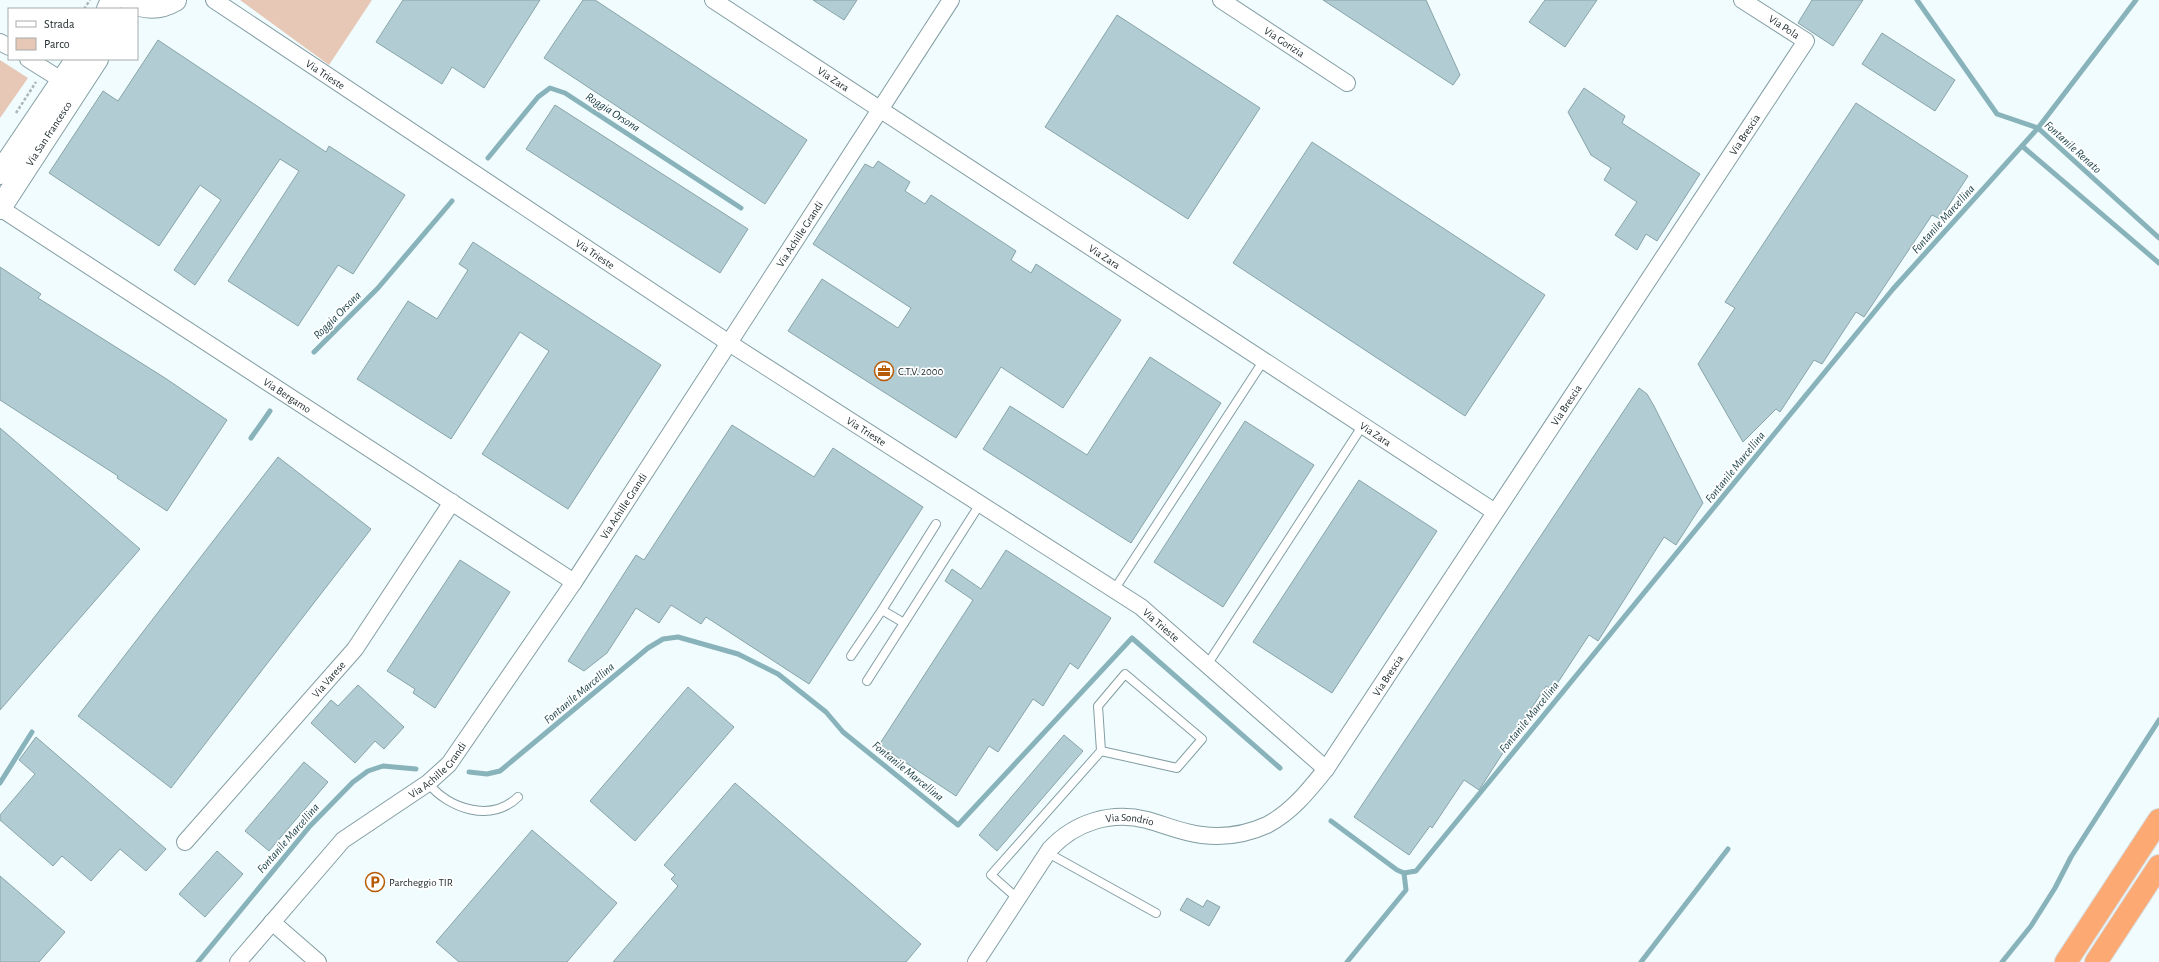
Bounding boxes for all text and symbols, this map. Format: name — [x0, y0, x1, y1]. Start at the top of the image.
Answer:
legend — [8, 8, 138, 60]
street label: Via Pola — [1767, 13, 1801, 41]
text: Strada — [44, 18, 75, 30]
street label: Via Gorizia — [1262, 25, 1307, 59]
text: Parco — [44, 38, 70, 50]
street label: Via Trieste — [304, 57, 347, 91]
street label: Via Zara — [816, 65, 851, 93]
water label: Roggia Orsona — [584, 90, 642, 134]
street label: Via San Francesco — [24, 99, 74, 168]
street label: Via Brescia — [1727, 112, 1762, 157]
water label: Fontanile Renato — [2042, 119, 2104, 176]
water label: Fontanile Marcellina — [1909, 182, 1977, 256]
street label: Via Achille Grandi — [774, 199, 825, 269]
street label: Via Trieste — [574, 237, 617, 271]
street label: Via Zara — [1087, 242, 1122, 271]
water label: Roggia Orsona — [311, 289, 363, 341]
office icon: C.T.V. 2000 — [873, 360, 895, 382]
place label: C.T.V. 2000 — [898, 366, 944, 377]
street label: Via Bergamo — [261, 376, 313, 415]
street label: Via Brescia — [1549, 383, 1583, 427]
street label: Via Trieste — [845, 414, 888, 448]
street label: Via Zara — [1358, 420, 1393, 448]
water label: Fontanile Marcellina — [1703, 429, 1767, 505]
street label: Via Achille Grandi — [598, 471, 648, 541]
street label: Via Trieste — [1141, 606, 1182, 643]
street label: Via Brescia — [1370, 653, 1405, 698]
street label: Via Varese — [310, 659, 347, 699]
water label: Fontanile Marcellina — [542, 660, 616, 726]
water label: Fontanile Marcellina — [1497, 679, 1561, 755]
water label: Fontanile Marcellina — [870, 739, 946, 803]
street label: Via Achille Grandi — [406, 740, 468, 800]
water label: Fontanile Marcellina — [255, 801, 321, 875]
street label: Via Sondrio — [1105, 811, 1155, 827]
parking icon: Parcheggio TIR — [364, 871, 386, 893]
place label: Parcheggio TIR — [389, 877, 453, 888]

